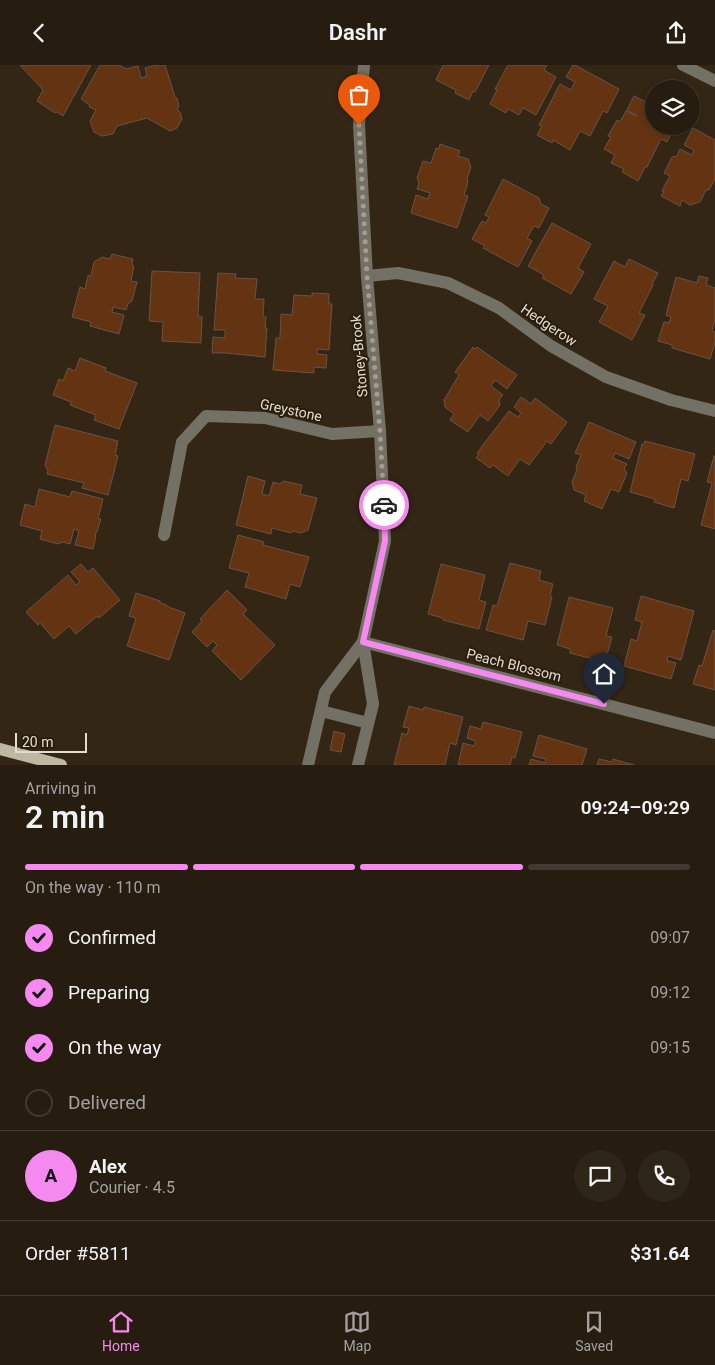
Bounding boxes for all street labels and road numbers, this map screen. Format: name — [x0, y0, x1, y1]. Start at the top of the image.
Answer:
street label: Hedgerow — [518, 301, 580, 350]
street label: Stoney-Brook — [347, 313, 371, 398]
street label: Greystone — [259, 396, 323, 424]
street label: Peach Blossom — [465, 645, 563, 685]

